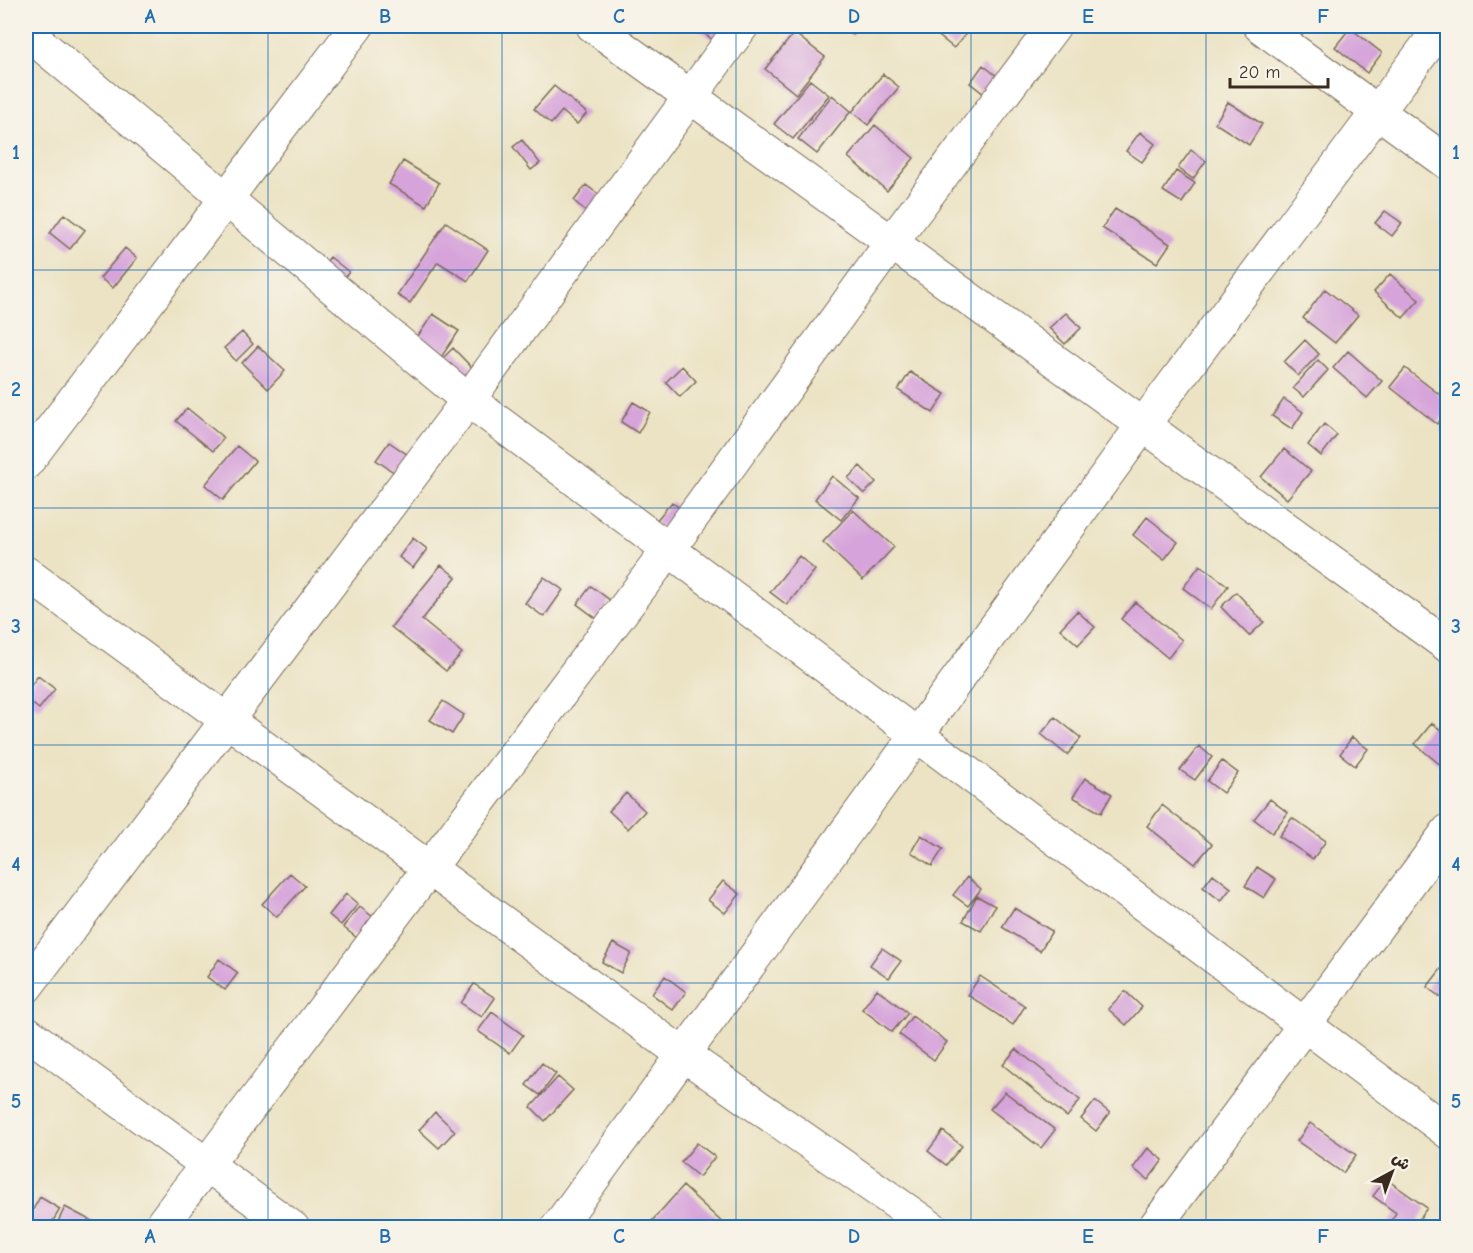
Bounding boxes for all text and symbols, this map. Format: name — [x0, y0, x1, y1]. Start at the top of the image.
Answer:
text: A — [144, 5, 156, 28]
text: B — [379, 5, 391, 28]
text: C — [613, 5, 625, 28]
text: D — [848, 5, 860, 28]
text: E — [1082, 5, 1094, 28]
text: F — [1317, 5, 1329, 28]
scale bar — [1230, 51, 1328, 89]
text: 20 m — [1239, 62, 1280, 83]
text: 1 — [12, 141, 20, 164]
text: 1 — [1452, 141, 1460, 164]
text: 2 — [11, 378, 21, 401]
text: 2 — [1451, 378, 1461, 401]
text: 3 — [11, 615, 21, 638]
text: 3 — [1451, 615, 1461, 638]
text: 4 — [11, 853, 21, 876]
text: 4 — [1451, 853, 1461, 876]
text: 5 — [11, 1090, 21, 1113]
text: 5 — [1451, 1090, 1461, 1113]
north arrow — [1362, 1142, 1422, 1202]
text: ش — [1389, 1149, 1414, 1174]
text: A — [144, 1225, 156, 1248]
text: B — [379, 1225, 391, 1248]
text: C — [613, 1225, 625, 1248]
text: D — [848, 1225, 860, 1248]
text: E — [1082, 1225, 1094, 1248]
text: F — [1317, 1225, 1329, 1248]

